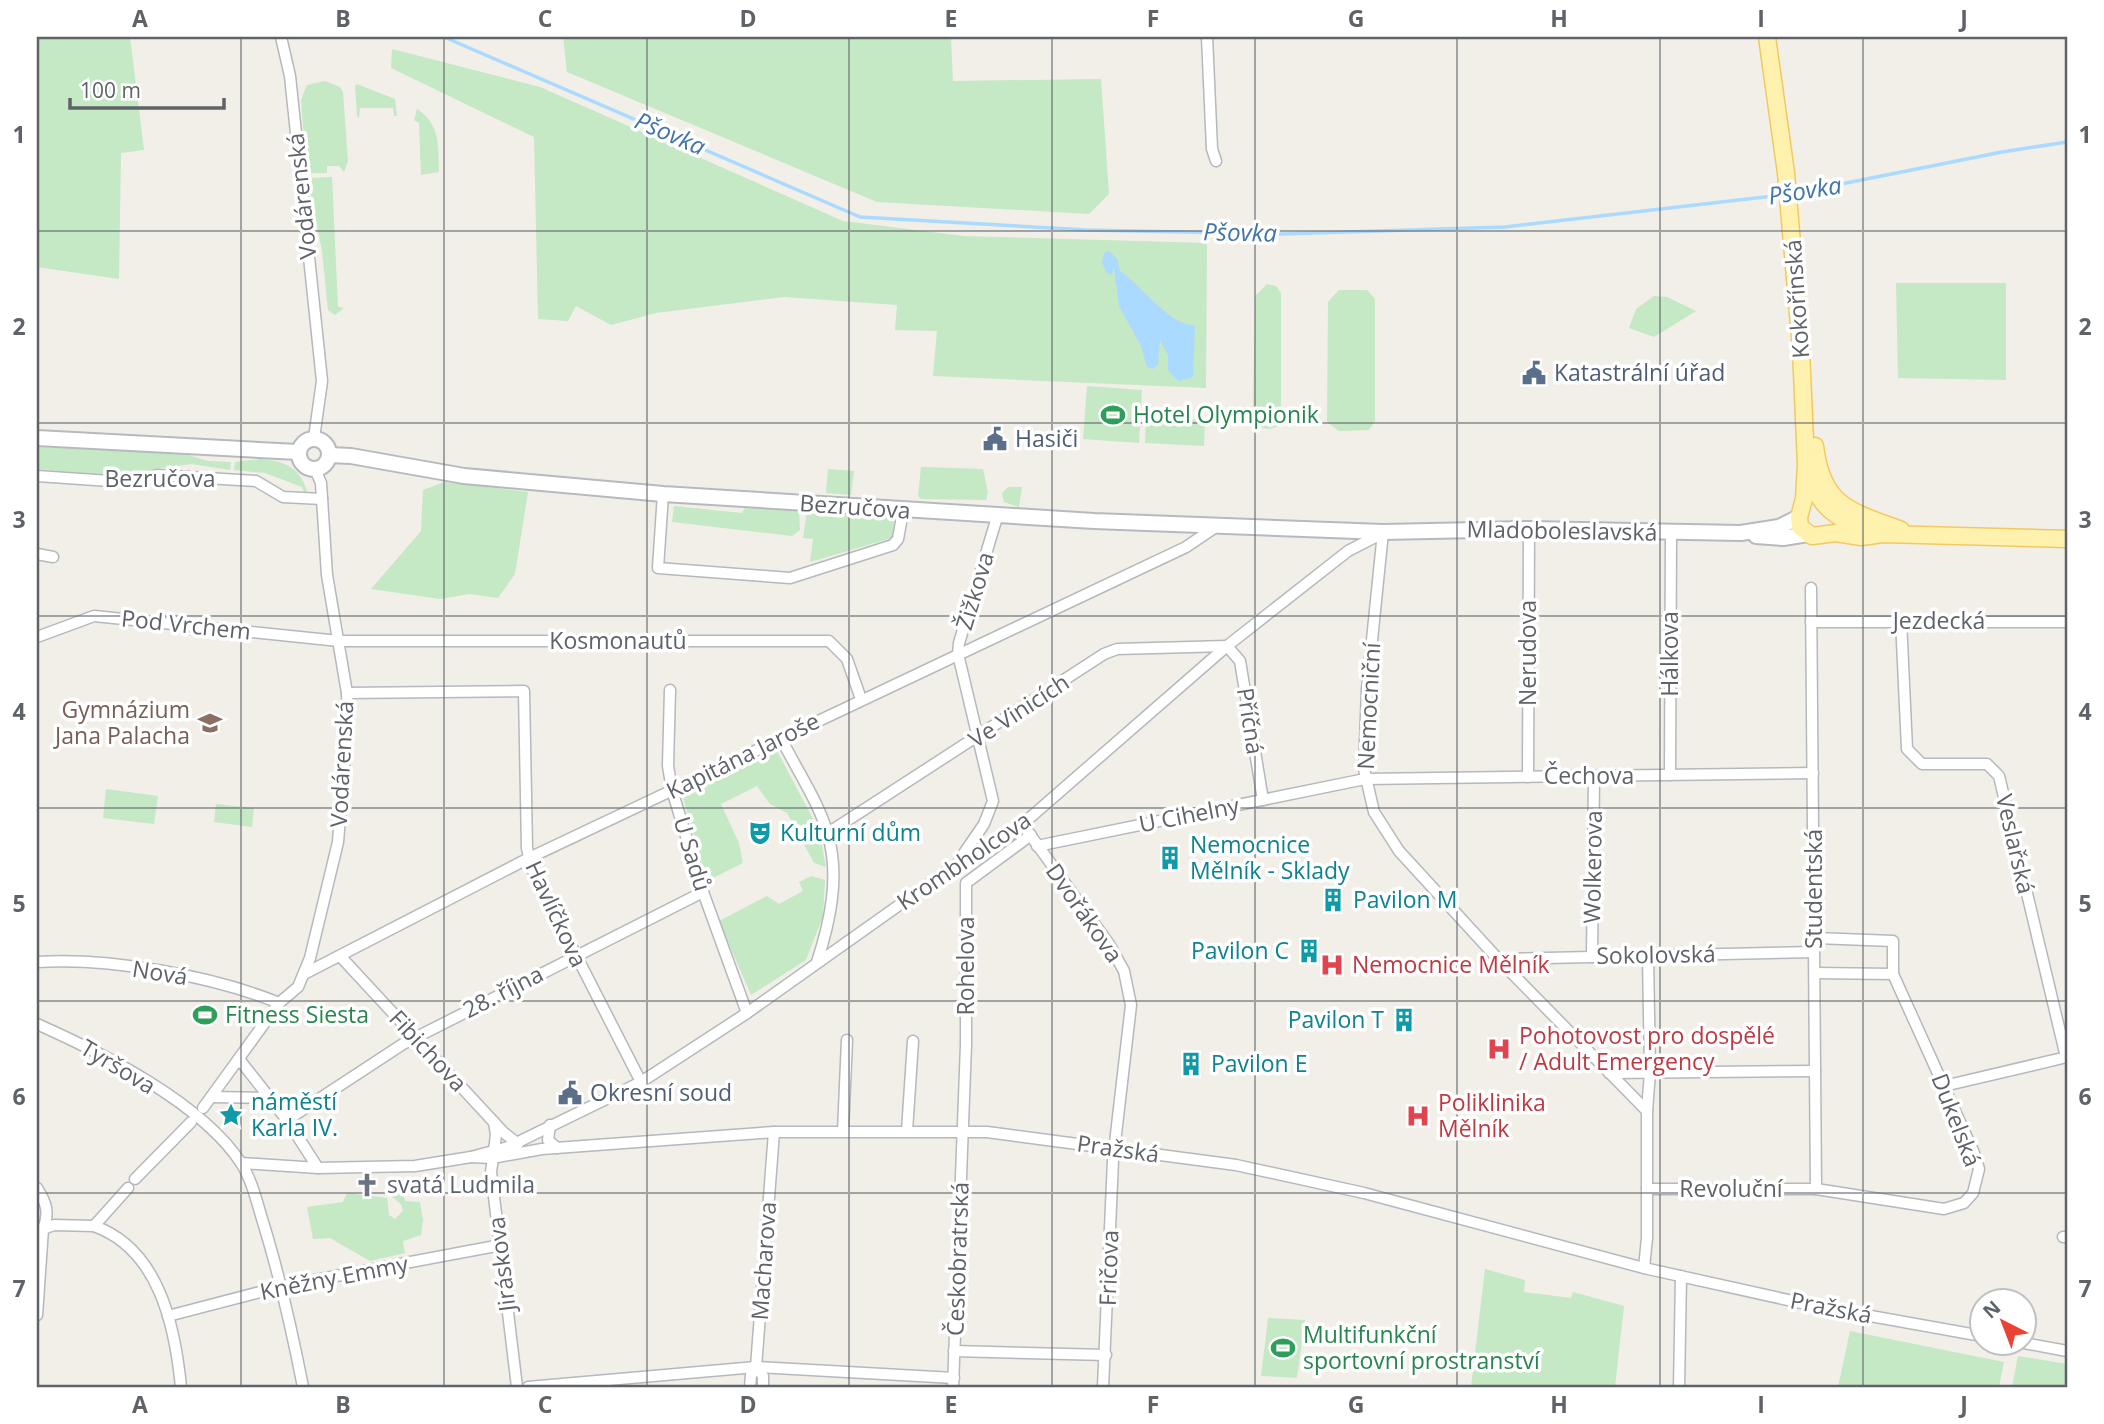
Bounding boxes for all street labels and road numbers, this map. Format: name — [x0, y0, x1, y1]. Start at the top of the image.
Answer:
street label: Vodárenská — [278, 131, 324, 261]
street label: Kokořínská — [1776, 239, 1816, 360]
street label: Bezručova — [104, 462, 216, 494]
street label: Bezručova — [798, 486, 912, 526]
street label: Mladoboleslavská — [1466, 512, 1658, 548]
street label: Žižkova — [947, 548, 1001, 634]
street label: Nerudova — [1511, 600, 1543, 706]
street label: Pod Vrchem — [120, 601, 253, 647]
street label: Jezdecká — [1891, 604, 1985, 636]
street label: Hálkova — [1653, 611, 1685, 697]
street label: Kosmonautů — [549, 624, 687, 656]
street label: Nemocniční — [1349, 640, 1387, 770]
street label: Ve Vinicích — [962, 666, 1075, 755]
street label: Příčná — [1230, 685, 1272, 756]
street label: Vodárenská — [322, 700, 360, 828]
street label: Kapitána Jaroše — [661, 704, 824, 806]
street label: Čechova — [1544, 759, 1634, 791]
street label: U Cihelny — [1136, 789, 1242, 839]
street label: Veslařská — [1989, 791, 2043, 897]
street label: Krombholcova — [890, 803, 1037, 917]
street label: Wolkerova — [1575, 810, 1609, 924]
street label: U Sadů — [666, 813, 719, 895]
street label: Studentská — [1797, 829, 1829, 949]
street label: Havlíčkova — [518, 855, 596, 972]
street label: Dvořákova — [1039, 856, 1131, 968]
street label: Rohelova — [949, 917, 981, 1015]
street label: Sokolovská — [1596, 937, 1716, 971]
street label: Nová — [130, 952, 190, 992]
street label: 28. října — [457, 957, 548, 1025]
street label: Fibichova — [383, 1003, 475, 1098]
street label: Tyršova — [75, 1031, 162, 1101]
street label: Dukelská — [1925, 1068, 1989, 1171]
street label: Pražská — [1075, 1126, 1161, 1170]
street label: Revoluční — [1679, 1172, 1784, 1204]
street label: Českobratrská — [938, 1181, 976, 1336]
street label: Macharova — [743, 1201, 783, 1321]
street label: Jiráskova — [479, 1215, 523, 1315]
street label: Fričova — [1091, 1229, 1125, 1307]
street label: Kněžny Emmy — [257, 1247, 411, 1307]
street label: Pražská — [1788, 1283, 1875, 1331]

